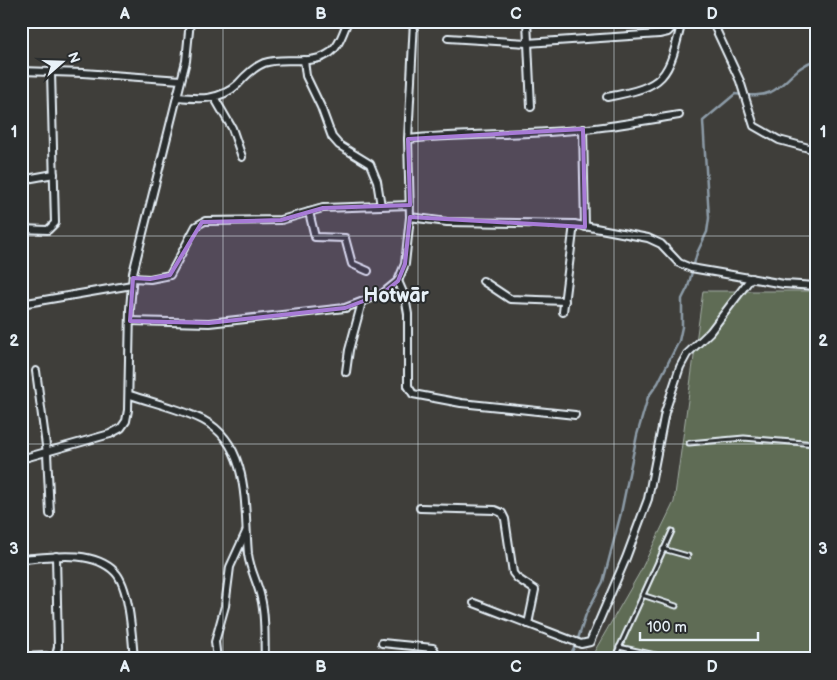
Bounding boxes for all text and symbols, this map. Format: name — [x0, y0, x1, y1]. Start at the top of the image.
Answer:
text: A — [119, 5, 130, 24]
text: B — [315, 5, 327, 24]
text: C — [510, 5, 522, 24]
text: D — [706, 5, 718, 24]
north arrow — [38, 38, 88, 88]
text: N — [64, 50, 84, 66]
text: 1 — [11, 123, 17, 142]
text: 1 — [820, 123, 826, 142]
district label: Hotwār — [363, 284, 430, 308]
text: 2 — [9, 332, 19, 351]
text: 2 — [818, 332, 828, 351]
text: 3 — [9, 540, 19, 559]
text: 3 — [818, 540, 828, 559]
scale bar — [640, 610, 757, 642]
text: 100 m — [647, 618, 687, 637]
text: A — [119, 658, 130, 677]
text: B — [315, 658, 327, 677]
text: C — [510, 658, 522, 677]
text: D — [706, 658, 718, 677]

